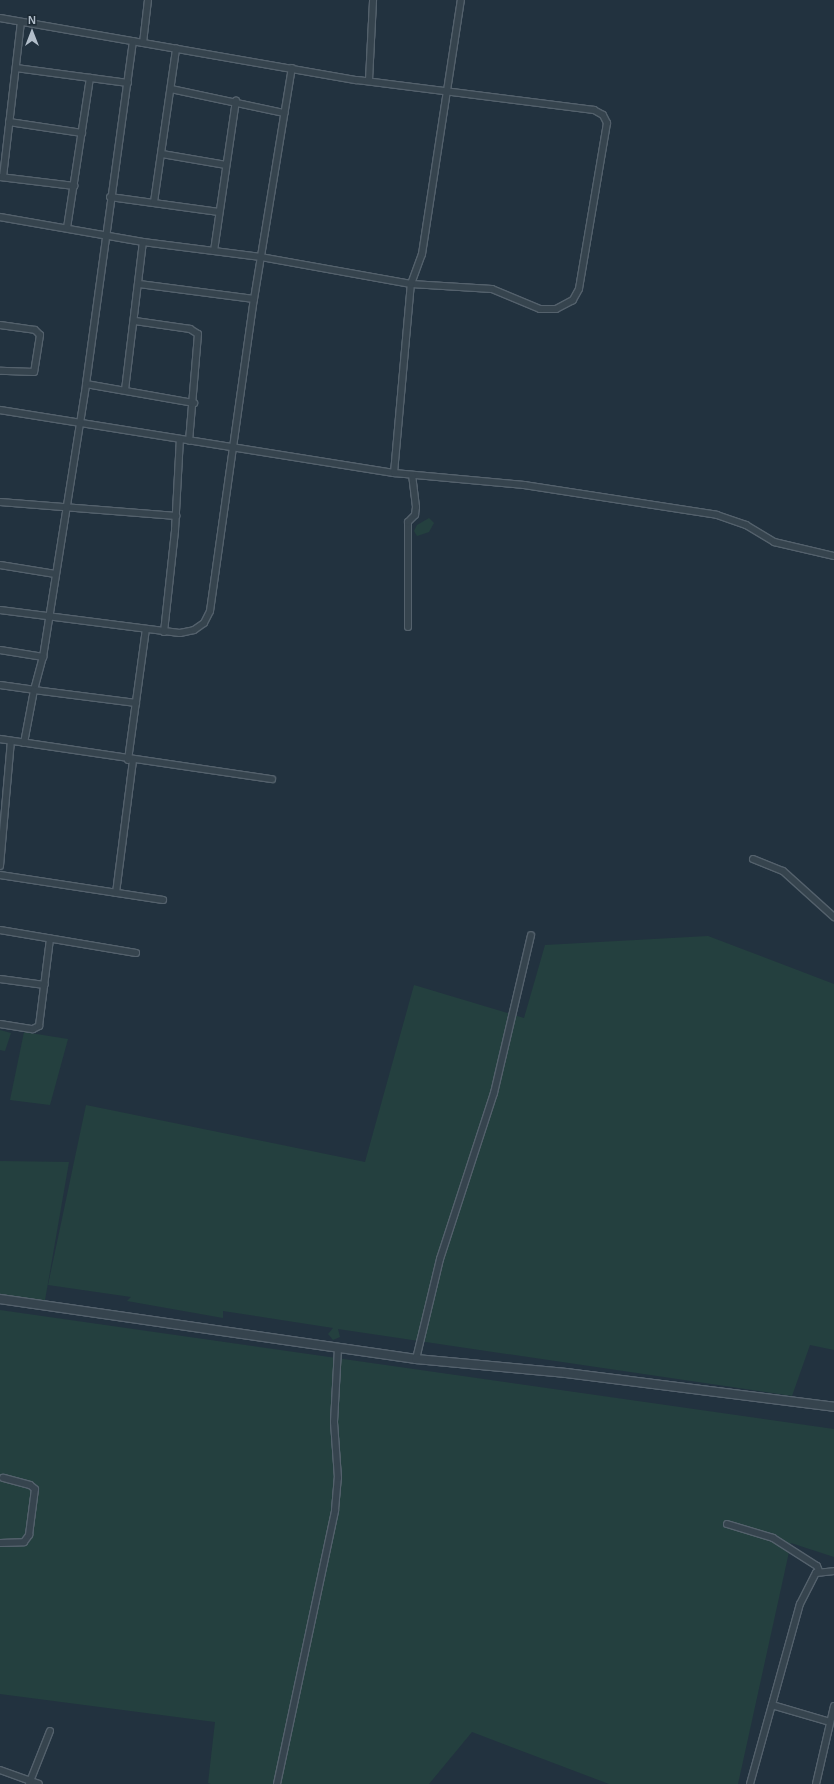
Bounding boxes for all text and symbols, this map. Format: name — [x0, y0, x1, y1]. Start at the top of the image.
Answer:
north arrow — [12, 12, 52, 52]
text: N — [28, 14, 36, 26]

